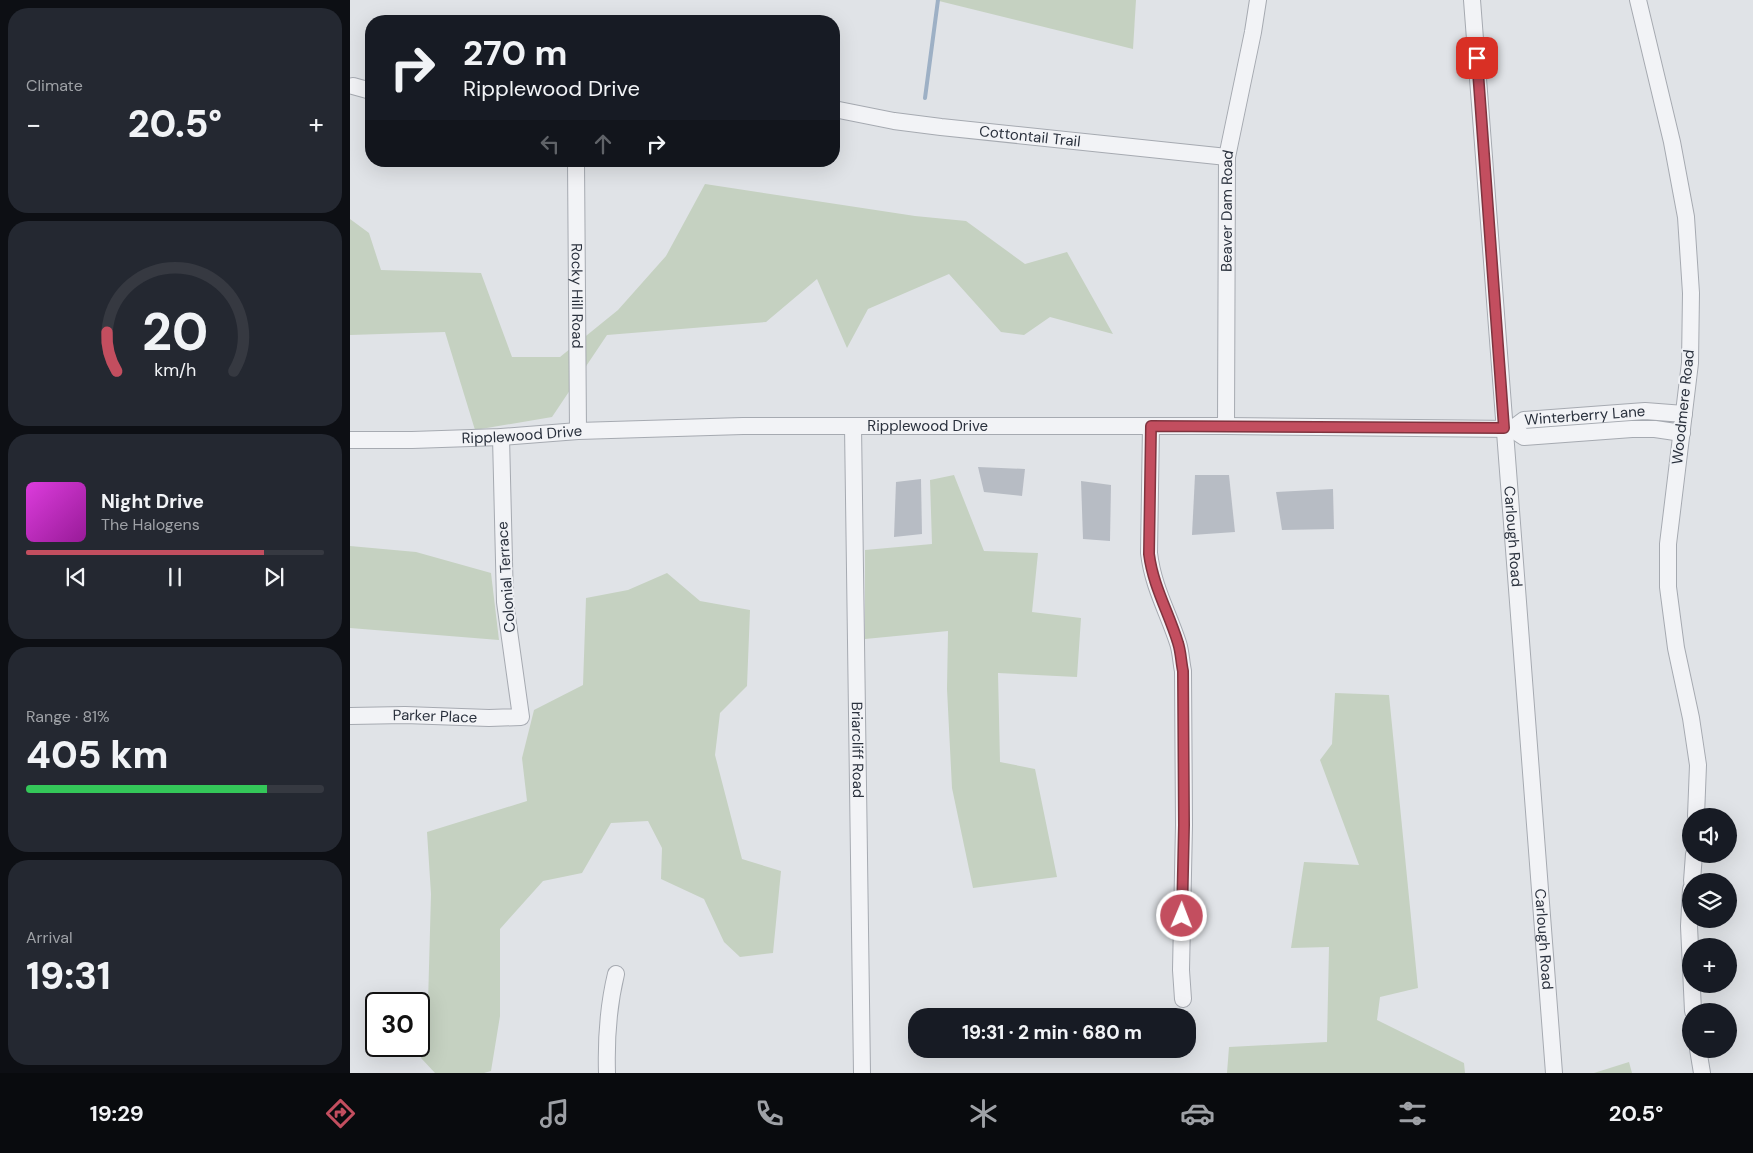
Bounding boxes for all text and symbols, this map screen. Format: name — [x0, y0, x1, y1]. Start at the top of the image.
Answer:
text: 270 m — [463, 30, 567, 76]
icon: right — [380, 35, 445, 100]
pin — [1456, 37, 1498, 79]
icon: arrive — [1463, 44, 1491, 72]
text: Ripplewood Drive — [463, 74, 640, 103]
text: Climate — [26, 75, 83, 96]
text: 20.5° — [128, 99, 222, 149]
text: − — [26, 106, 41, 143]
text: + — [309, 106, 324, 143]
street label: Cottontail Trail — [978, 121, 1082, 152]
icon: left — [536, 130, 564, 158]
icon: ahead — [589, 130, 617, 158]
icon: right — [642, 130, 670, 158]
street label: Beaver Dam Road — [1217, 148, 1238, 272]
street label: Rocky Hill Road — [567, 243, 587, 349]
text: 20 — [142, 298, 208, 366]
street label: Woodmere Road — [1667, 349, 1699, 465]
text: km/h — [154, 358, 196, 382]
street label: Winterberry Lane — [1524, 401, 1646, 430]
street label: Ripplewood Drive — [867, 416, 988, 436]
street label: Ripplewood Drive — [461, 421, 583, 448]
street label: Carlough Road — [1499, 485, 1527, 588]
text: Night Drive — [101, 489, 204, 514]
text: The Halogens — [101, 514, 200, 535]
street label: Colonial Terrace — [492, 521, 520, 633]
icon: previous — [62, 563, 90, 591]
icon: pause — [161, 563, 189, 591]
icon: next — [260, 563, 288, 591]
street label: Briarcliff Road — [847, 702, 868, 798]
street label: Parker Place — [393, 705, 478, 728]
text: Range · 81% — [26, 706, 110, 727]
text: 405 km — [26, 730, 168, 780]
map controls — [1682, 808, 1737, 1058]
button: sound — [1682, 808, 1737, 863]
button: layers — [1682, 873, 1737, 928]
street label: Carlough Road — [1530, 888, 1558, 991]
position arrow — [1155, 889, 1207, 941]
text: Arrival — [26, 927, 73, 948]
button: + — [1682, 938, 1737, 993]
text: 19:31 — [26, 951, 111, 1001]
speed limit sign: 30 — [365, 992, 430, 1057]
button: − — [1682, 1003, 1737, 1058]
text: 19:31 · 2 min · 680 m — [962, 1020, 1142, 1045]
icon: directions — [323, 1096, 358, 1131]
icon: music — [537, 1096, 572, 1131]
icon: phone — [752, 1096, 787, 1131]
icon: climate — [966, 1096, 1001, 1131]
icon: car — [1180, 1096, 1215, 1131]
icon: filters — [1395, 1096, 1430, 1131]
text: 19:29 — [90, 1099, 144, 1128]
text: 20.5° — [1609, 1099, 1663, 1128]

